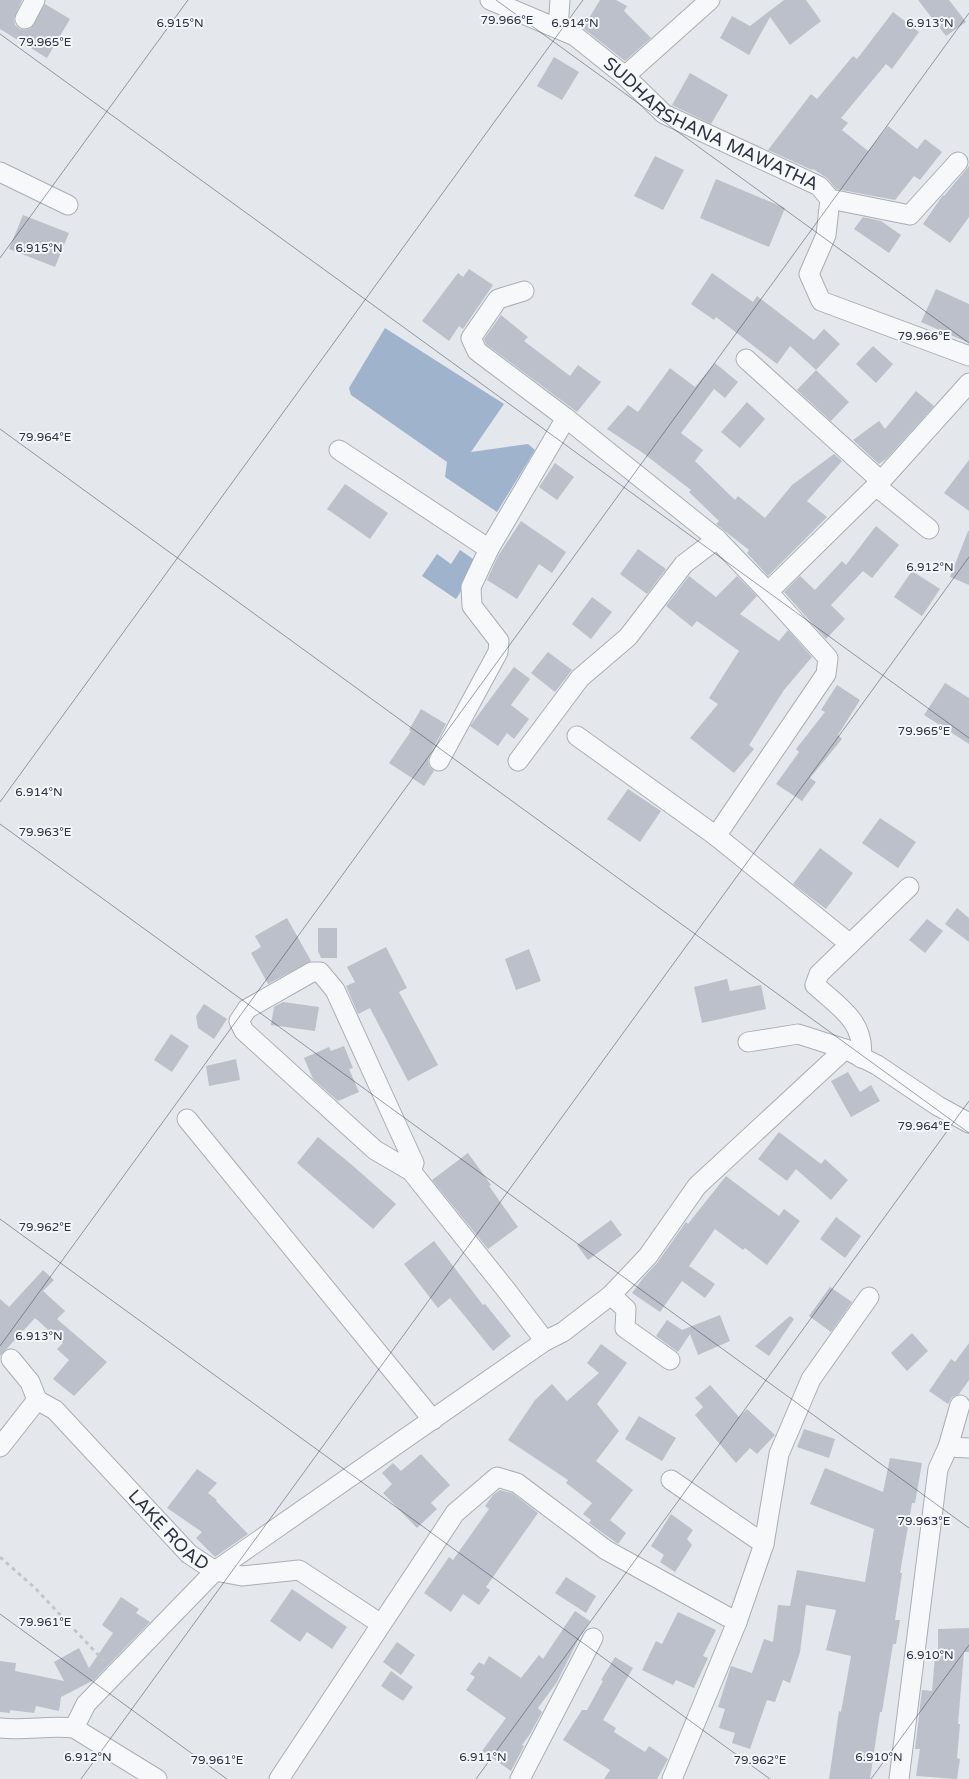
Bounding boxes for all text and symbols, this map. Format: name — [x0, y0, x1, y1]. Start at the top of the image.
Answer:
text: 79.966°E — [481, 13, 534, 27]
text: 6.915°N — [156, 16, 204, 30]
text: 6.914°N — [551, 16, 599, 30]
text: 6.913°N — [906, 16, 954, 30]
text: 79.965°E — [19, 35, 72, 49]
street label: SUDHARSHANA MAWATHA — [599, 52, 822, 195]
text: 6.915°N — [15, 241, 63, 255]
text: 79.966°E — [898, 329, 951, 343]
text: 79.964°E — [19, 430, 72, 444]
text: 6.912°N — [906, 560, 954, 574]
text: 79.965°E — [898, 724, 951, 738]
text: 6.914°N — [15, 785, 63, 799]
text: 79.963°E — [19, 825, 72, 839]
text: 79.964°E — [898, 1119, 951, 1133]
text: 79.962°E — [19, 1220, 72, 1234]
text: 6.913°N — [15, 1329, 63, 1343]
street label: LAKE ROAD — [124, 1485, 213, 1575]
text: 79.963°E — [898, 1514, 951, 1528]
text: 79.961°E — [19, 1615, 72, 1629]
text: 6.910°N — [906, 1648, 954, 1662]
text: 6.912°N — [64, 1750, 112, 1764]
text: 6.911°N — [459, 1750, 507, 1764]
text: 6.910°N — [855, 1750, 903, 1764]
text: 79.961°E — [191, 1753, 244, 1767]
text: 79.962°E — [734, 1753, 787, 1767]

